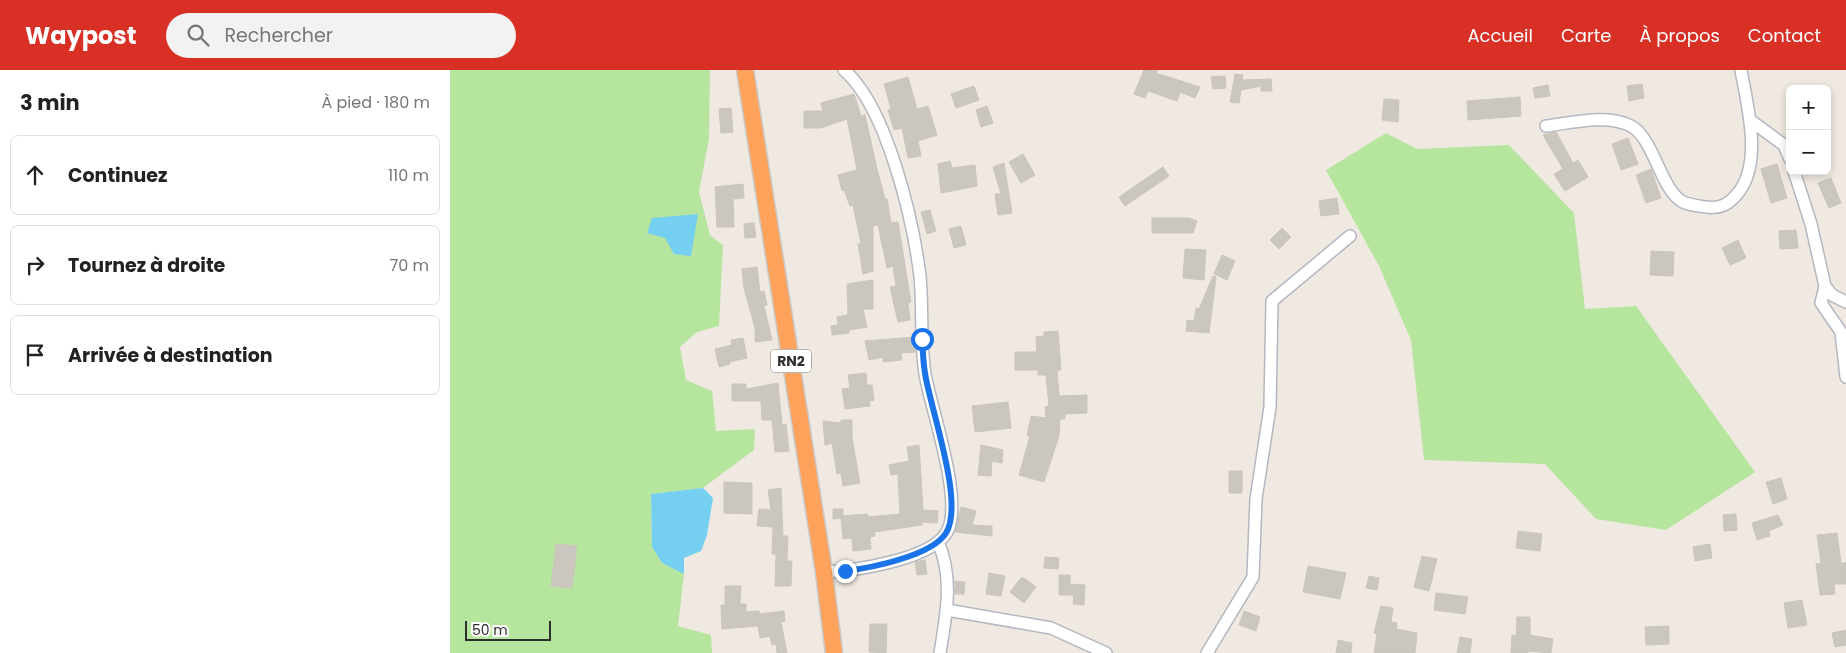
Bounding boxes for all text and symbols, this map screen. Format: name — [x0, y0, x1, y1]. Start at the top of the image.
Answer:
search box — [166, 13, 516, 58]
text: Waypost — [25, 19, 136, 52]
icon: search — [184, 21, 212, 49]
text: Rechercher — [224, 22, 333, 49]
text: Accueil — [1467, 23, 1533, 48]
text: Carte — [1561, 23, 1611, 48]
text: À propos — [1639, 23, 1720, 48]
text: Contact — [1748, 23, 1821, 48]
map controls — [1786, 85, 1831, 175]
button: + — [1786, 85, 1831, 130]
text: 3 min — [20, 88, 80, 117]
text: À pied · 180 m — [322, 91, 430, 114]
button: − — [1786, 130, 1831, 175]
icon: ahead — [21, 161, 49, 189]
text: Continuez — [68, 162, 167, 189]
text: 110 m — [388, 164, 429, 187]
icon: right — [21, 251, 49, 279]
text: Tournez à droite — [68, 252, 225, 279]
text: 70 m — [389, 254, 429, 277]
route start — [911, 328, 934, 351]
icon: arrive — [21, 341, 49, 369]
text: Arrivée à destination — [68, 342, 273, 369]
road number: RN2 — [771, 350, 811, 372]
route end — [834, 560, 857, 583]
scale bar — [465, 618, 551, 641]
text: 50 m — [472, 620, 508, 640]

